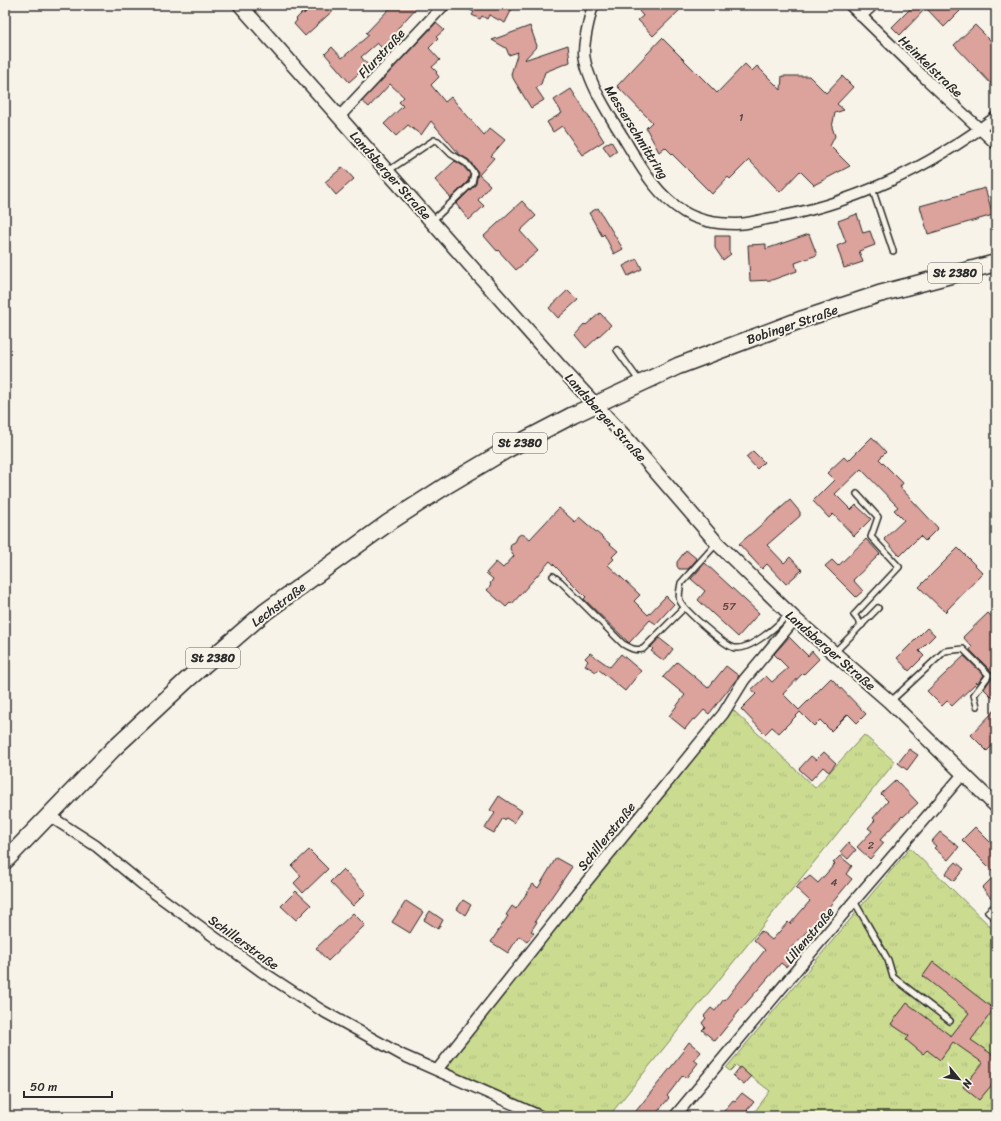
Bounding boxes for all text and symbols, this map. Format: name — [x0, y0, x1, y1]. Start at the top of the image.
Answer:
street label: Flurstraße — [352, 23, 411, 84]
street label: Heinkelstraße — [893, 29, 969, 104]
street label: Messerschmittring — [598, 81, 675, 184]
house number: 1 — [739, 108, 744, 127]
street label: Landsberger Straße — [344, 125, 437, 226]
road number: St 2380 — [928, 263, 982, 283]
street label: Bobinger Straße — [743, 298, 841, 351]
street label: Landsberger Straße — [559, 367, 652, 468]
road number: St 2380 — [493, 433, 547, 453]
street label: Lechstraße — [246, 576, 311, 633]
house number: 57 — [722, 597, 736, 616]
street label: Landsberger Straße — [780, 604, 881, 697]
road number: St 2380 — [186, 648, 240, 668]
street label: Schillerstraße — [571, 797, 642, 876]
house number: 2 — [868, 836, 875, 855]
house number: 4 — [831, 873, 838, 892]
street label: Lilienstraße — [778, 901, 840, 969]
street label: Schillerstraße — [203, 909, 284, 976]
north arrow — [939, 1059, 979, 1099]
scale bar — [24, 1073, 112, 1099]
text: N — [957, 1075, 978, 1092]
text: 50 m — [30, 1076, 57, 1098]

